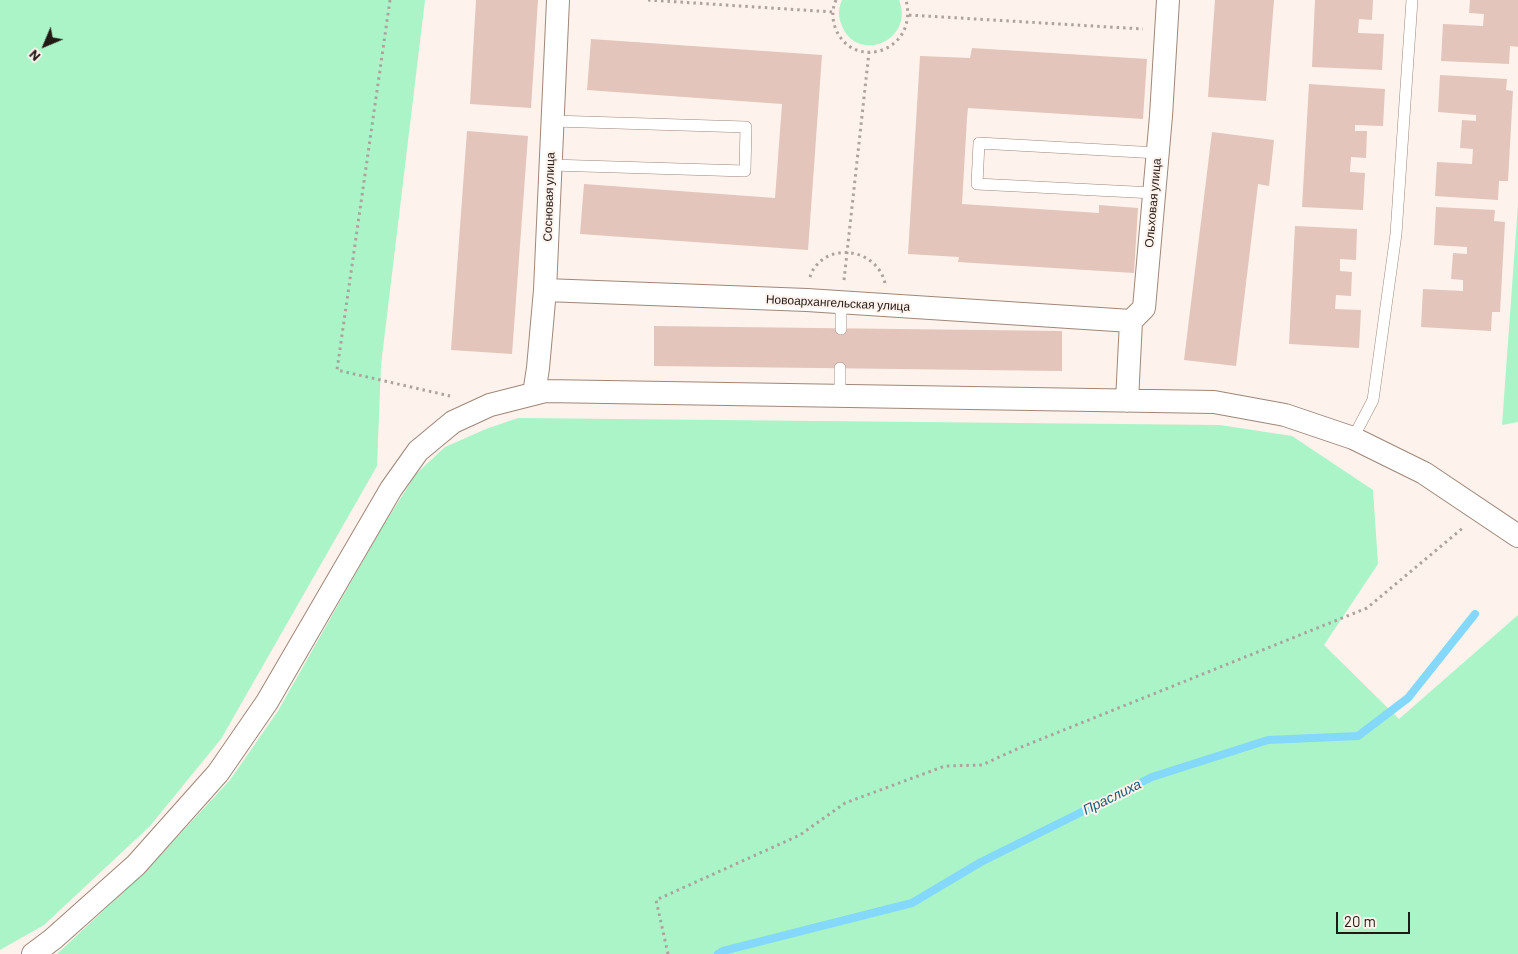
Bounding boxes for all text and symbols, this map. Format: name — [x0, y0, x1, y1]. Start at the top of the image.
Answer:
north arrow — [20, 20, 70, 70]
text: N — [25, 47, 43, 65]
street label: Сосновая улица — [540, 152, 558, 242]
street label: Ольховая улица — [1142, 158, 1164, 248]
street label: Новоархангельская улица — [766, 292, 910, 314]
water label: Праслиха — [1080, 776, 1144, 818]
scale bar — [1338, 902, 1412, 934]
text: 20 m — [1344, 912, 1376, 930]

